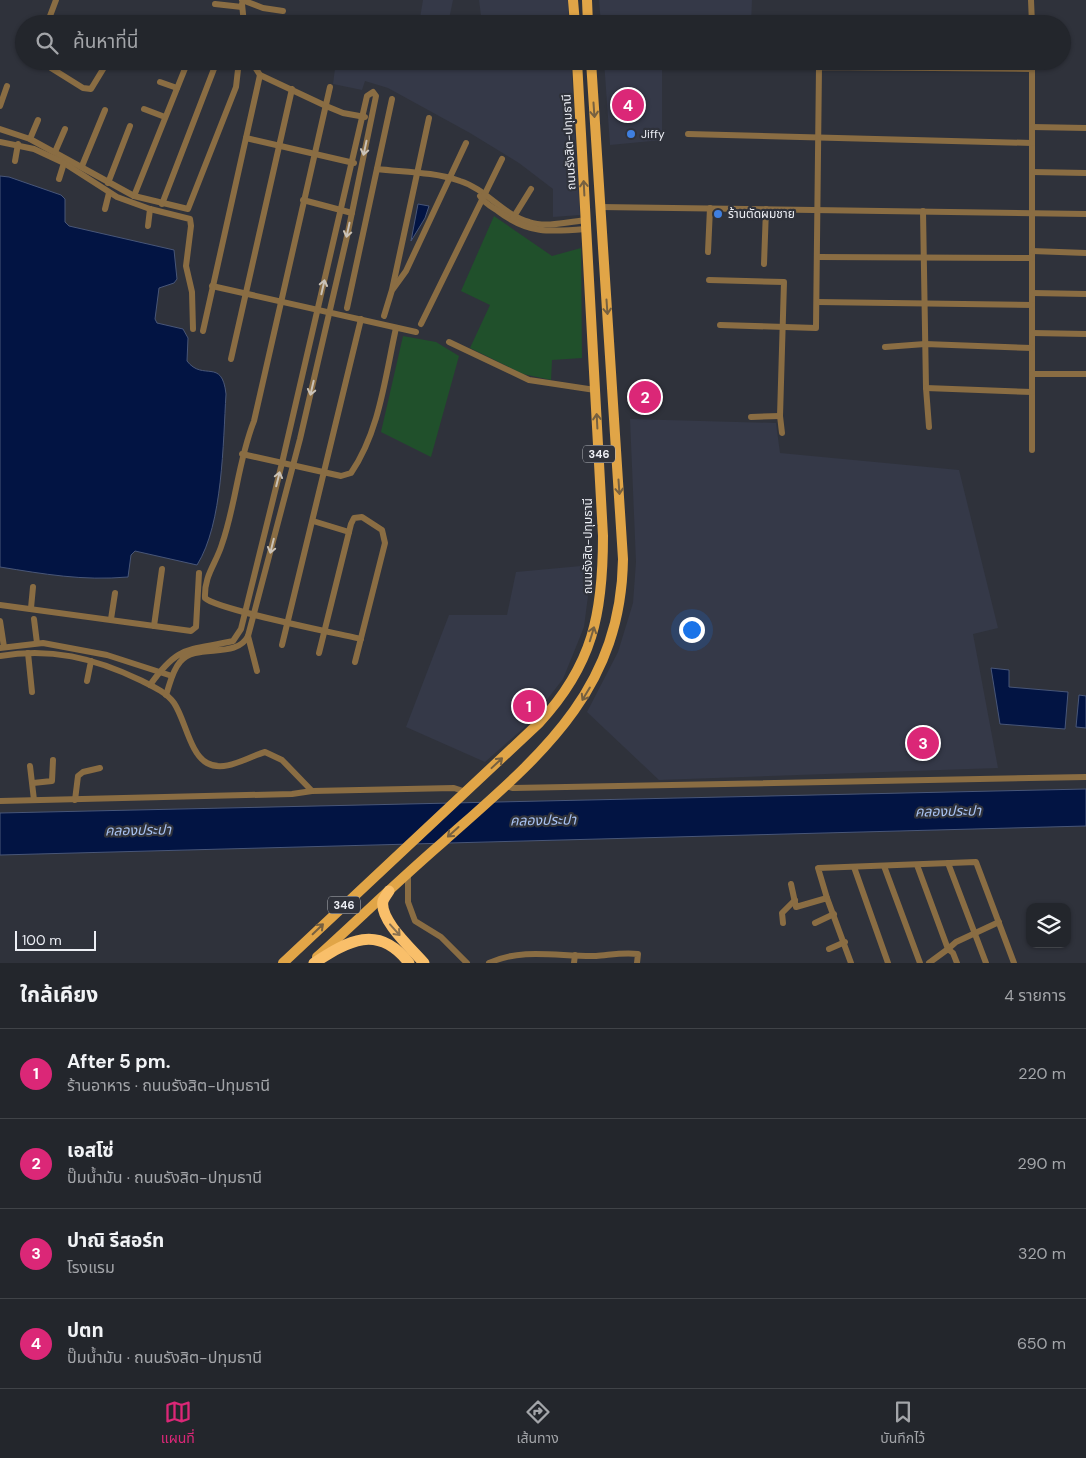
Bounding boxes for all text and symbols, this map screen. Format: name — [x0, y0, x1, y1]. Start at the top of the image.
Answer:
search box — [15, 15, 1071, 70]
icon: search — [33, 29, 61, 57]
text: ค้นหาที่นี่ — [73, 29, 138, 54]
pin: 4 — [612, 86, 644, 124]
street label: ถนนรังสิต-ปทุมธานี — [559, 94, 579, 190]
one-way arrow — [589, 102, 599, 118]
place label: Jiffy — [641, 126, 665, 142]
marker: Jiffy — [625, 128, 637, 140]
one-way arrow — [359, 139, 369, 155]
one-way arrow — [579, 181, 588, 197]
place label: ร้านตัดผมชาย — [728, 206, 795, 222]
marker: ร้านตัดผมชาย — [712, 208, 724, 220]
one-way arrow — [343, 222, 353, 238]
one-way arrow — [319, 279, 328, 295]
one-way arrow — [602, 299, 612, 315]
pin: 2 — [629, 378, 661, 416]
one-way arrow — [307, 380, 316, 396]
one-way arrow — [592, 413, 601, 429]
road number: 346 — [583, 446, 615, 462]
one-way arrow — [274, 471, 283, 487]
one-way arrow — [614, 478, 623, 494]
street label: ถนนรังสิต-ปทุมธานี — [580, 498, 596, 594]
one-way arrow — [267, 538, 276, 554]
your location — [679, 617, 705, 643]
one-way arrow — [588, 627, 598, 643]
pin: 1 — [513, 687, 545, 725]
one-way arrow — [580, 687, 590, 701]
pin: 3 — [907, 724, 939, 762]
one-way arrow — [491, 757, 503, 769]
water label: คลองประปา — [915, 801, 983, 821]
water label: คลองประปา — [510, 810, 578, 830]
water label: คลองประปา — [105, 820, 173, 840]
one-way arrow — [447, 826, 460, 838]
road number: 346 — [328, 896, 360, 914]
map controls — [1026, 903, 1071, 948]
button: layers — [1026, 903, 1071, 948]
one-way arrow — [312, 923, 325, 935]
one-way arrow — [389, 923, 400, 936]
scale bar — [15, 928, 96, 951]
text: 100 m — [22, 931, 62, 949]
text: ใกล้เคียง — [20, 981, 98, 1009]
text: 4 รายการ — [1004, 985, 1066, 1006]
text: After 5 pm. — [67, 1049, 170, 1074]
text: 1 — [33, 1063, 39, 1084]
text: 220 m — [1018, 1063, 1066, 1084]
text: ร้านอาหาร · ถนนรังสิต-ปทุมธานี — [67, 1075, 270, 1096]
text: เอสโซ่ — [67, 1138, 114, 1163]
text: 2 — [31, 1153, 41, 1174]
text: 290 m — [1017, 1153, 1066, 1174]
text: ปั๊มน้ำมัน · ถนนรังสิต-ปทุมธานี — [67, 1167, 262, 1188]
text: ปาณิ รีสอร์ท — [67, 1228, 164, 1253]
text: 3 — [31, 1243, 41, 1264]
text: 320 m — [1018, 1243, 1066, 1264]
text: โรงแรม — [67, 1257, 115, 1278]
text: ปตท — [67, 1318, 104, 1343]
text: 4 — [31, 1333, 41, 1354]
text: 650 m — [1017, 1333, 1066, 1354]
text: ปั๊มน้ำมัน · ถนนรังสิต-ปทุมธานี — [67, 1347, 262, 1368]
tab: แผนที่ — [161, 1398, 195, 1449]
tab: เส้นทาง — [516, 1398, 559, 1449]
tab: บันทึกไว้ — [880, 1398, 925, 1449]

